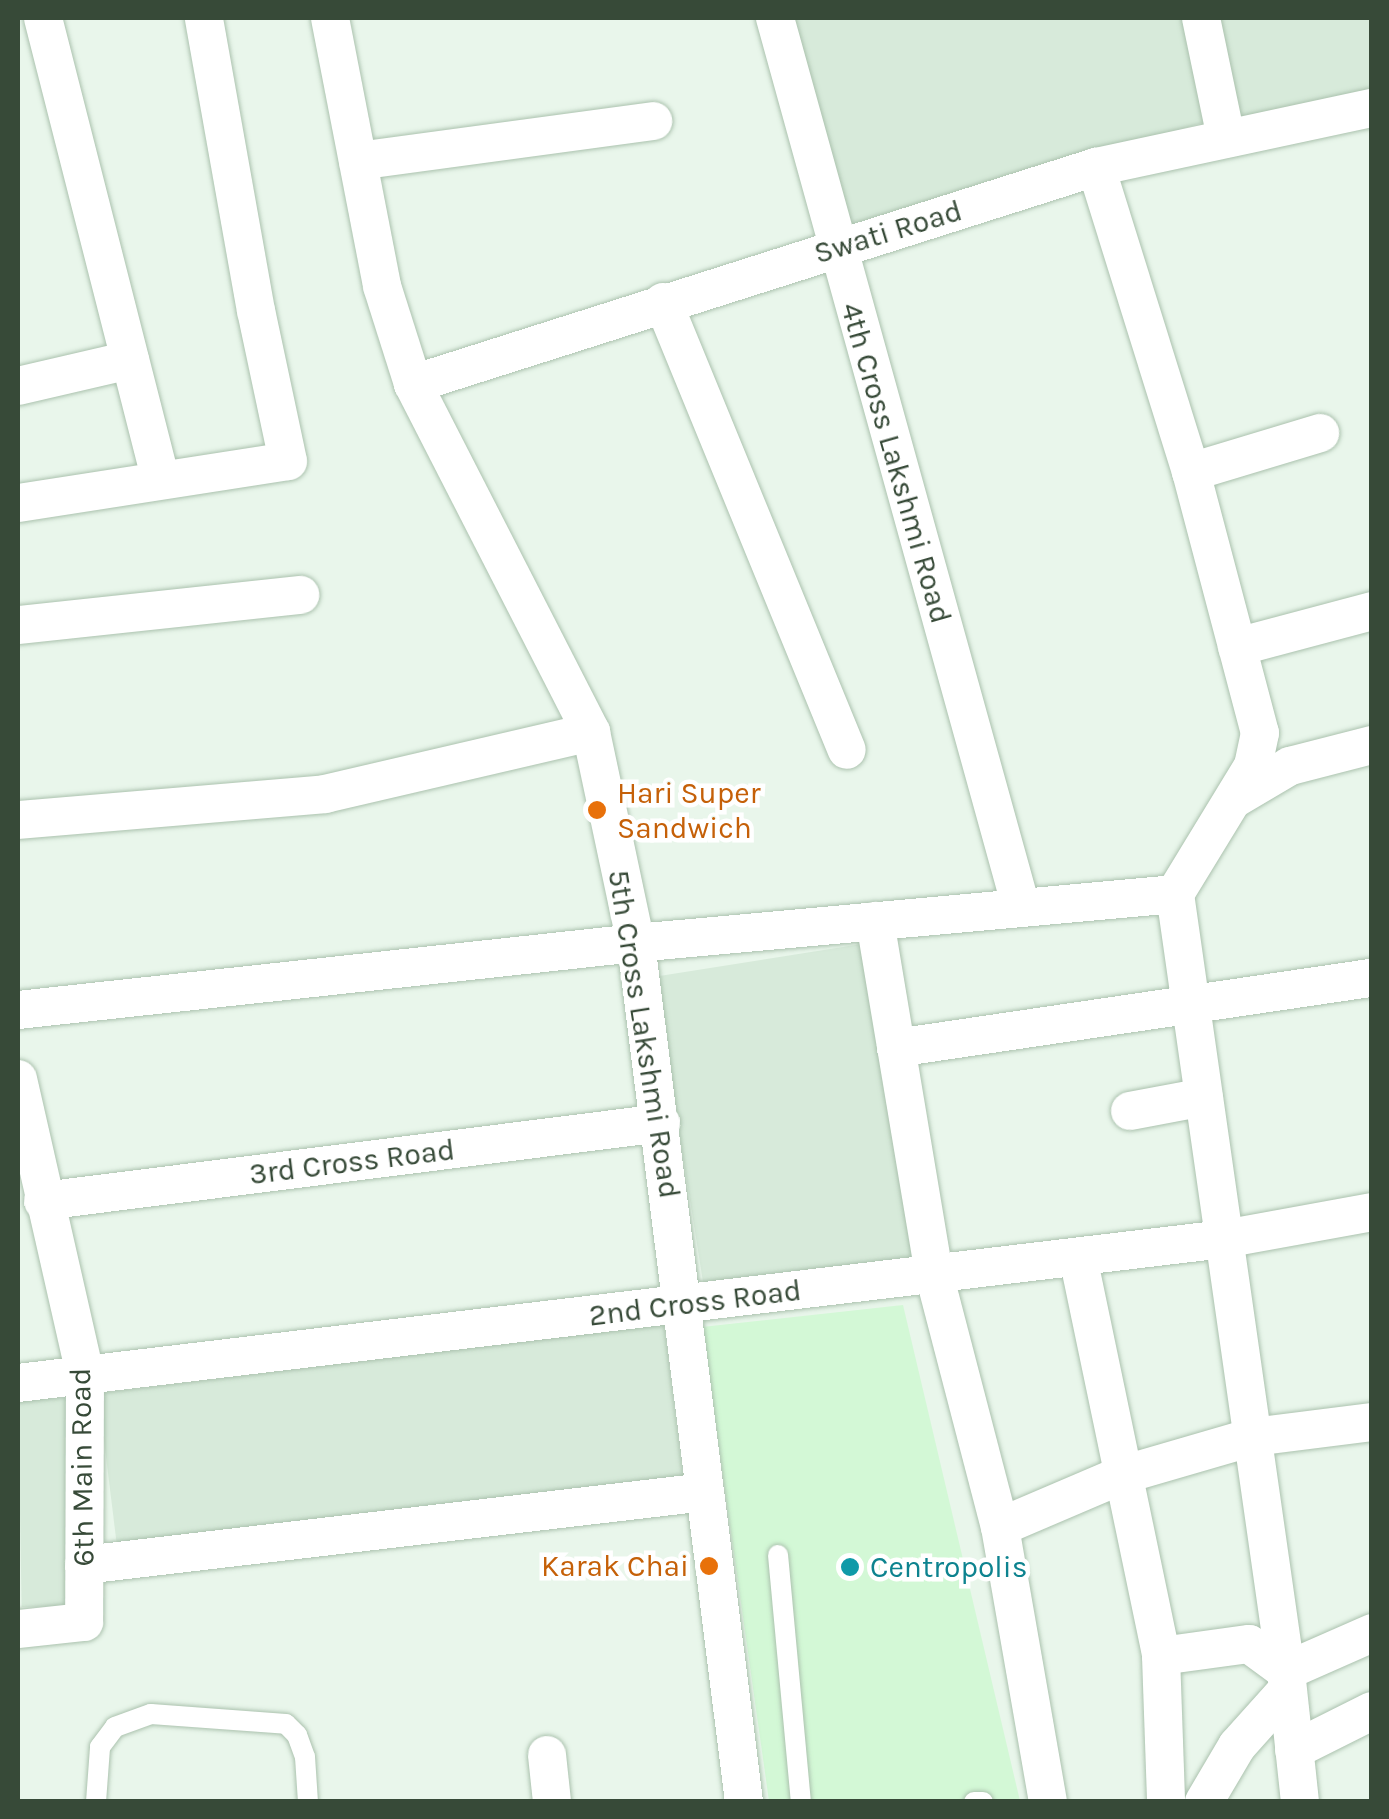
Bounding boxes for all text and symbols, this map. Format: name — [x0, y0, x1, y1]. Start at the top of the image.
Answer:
street label: Swati Road — [810, 192, 966, 272]
street label: 4th Cross Lakshmi Road — [833, 298, 959, 628]
place label: Hari Super Sandwich — [617, 775, 761, 846]
marker: Hari Super Sandwich — [586, 799, 608, 821]
street label: 5th Cross Lakshmi Road — [600, 867, 688, 1201]
street label: 3rd Cross Road — [247, 1132, 457, 1192]
street label: 2nd Cross Road — [587, 1272, 803, 1334]
street label: 6th Main Road — [62, 1367, 102, 1567]
place label: Karak Chai — [541, 1548, 689, 1584]
place label: Centropolis — [870, 1549, 1027, 1585]
marker: Karak Chai — [698, 1555, 720, 1577]
marker: Centropolis — [839, 1556, 861, 1578]

